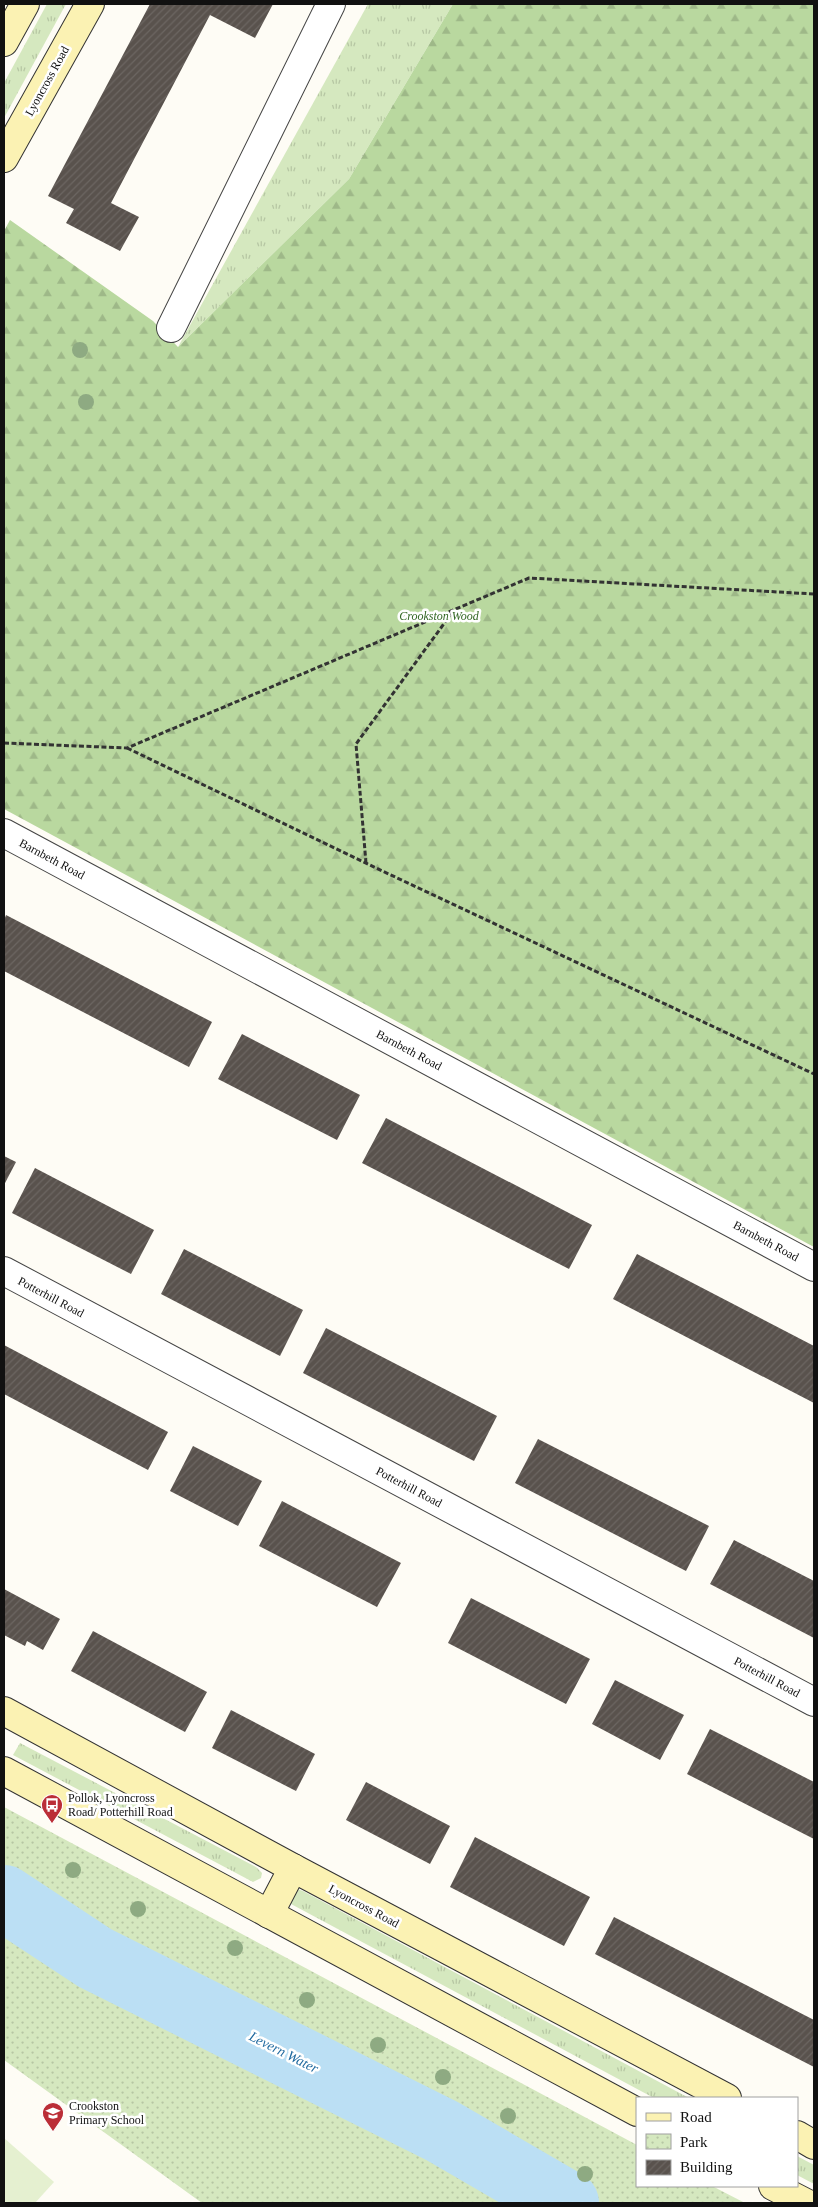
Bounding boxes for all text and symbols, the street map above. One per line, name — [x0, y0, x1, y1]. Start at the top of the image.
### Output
street label: Lyoncross Road — [22, 44, 72, 118]
park label: Crookston Wood — [399, 609, 480, 623]
street label: Barnbeth Road — [17, 836, 87, 882]
street label: Barnbeth Road — [374, 1027, 444, 1073]
street label: Barnbeth Road — [731, 1218, 801, 1264]
street label: Potterhill Road — [15, 1274, 87, 1320]
street label: Potterhill Road — [373, 1464, 445, 1510]
street label: Potterhill Road — [731, 1654, 803, 1700]
place label: Pollok, Lyoncross Road/ Potterhill Road — [68, 1791, 173, 1819]
bus stop icon: Pollok, Lyoncross Road/ Potterhill Road — [40, 1793, 64, 1824]
street label: Lyoncross Road — [326, 1882, 402, 1930]
water label: Levern Water — [246, 2028, 321, 2076]
legend — [636, 2097, 798, 2187]
place label: Crookston Primary School — [69, 2099, 145, 2127]
school or university icon: Crookston Primary School — [41, 2101, 65, 2132]
text: Road — [680, 2109, 712, 2125]
text: Park — [680, 2134, 708, 2150]
text: Building — [680, 2159, 733, 2175]

